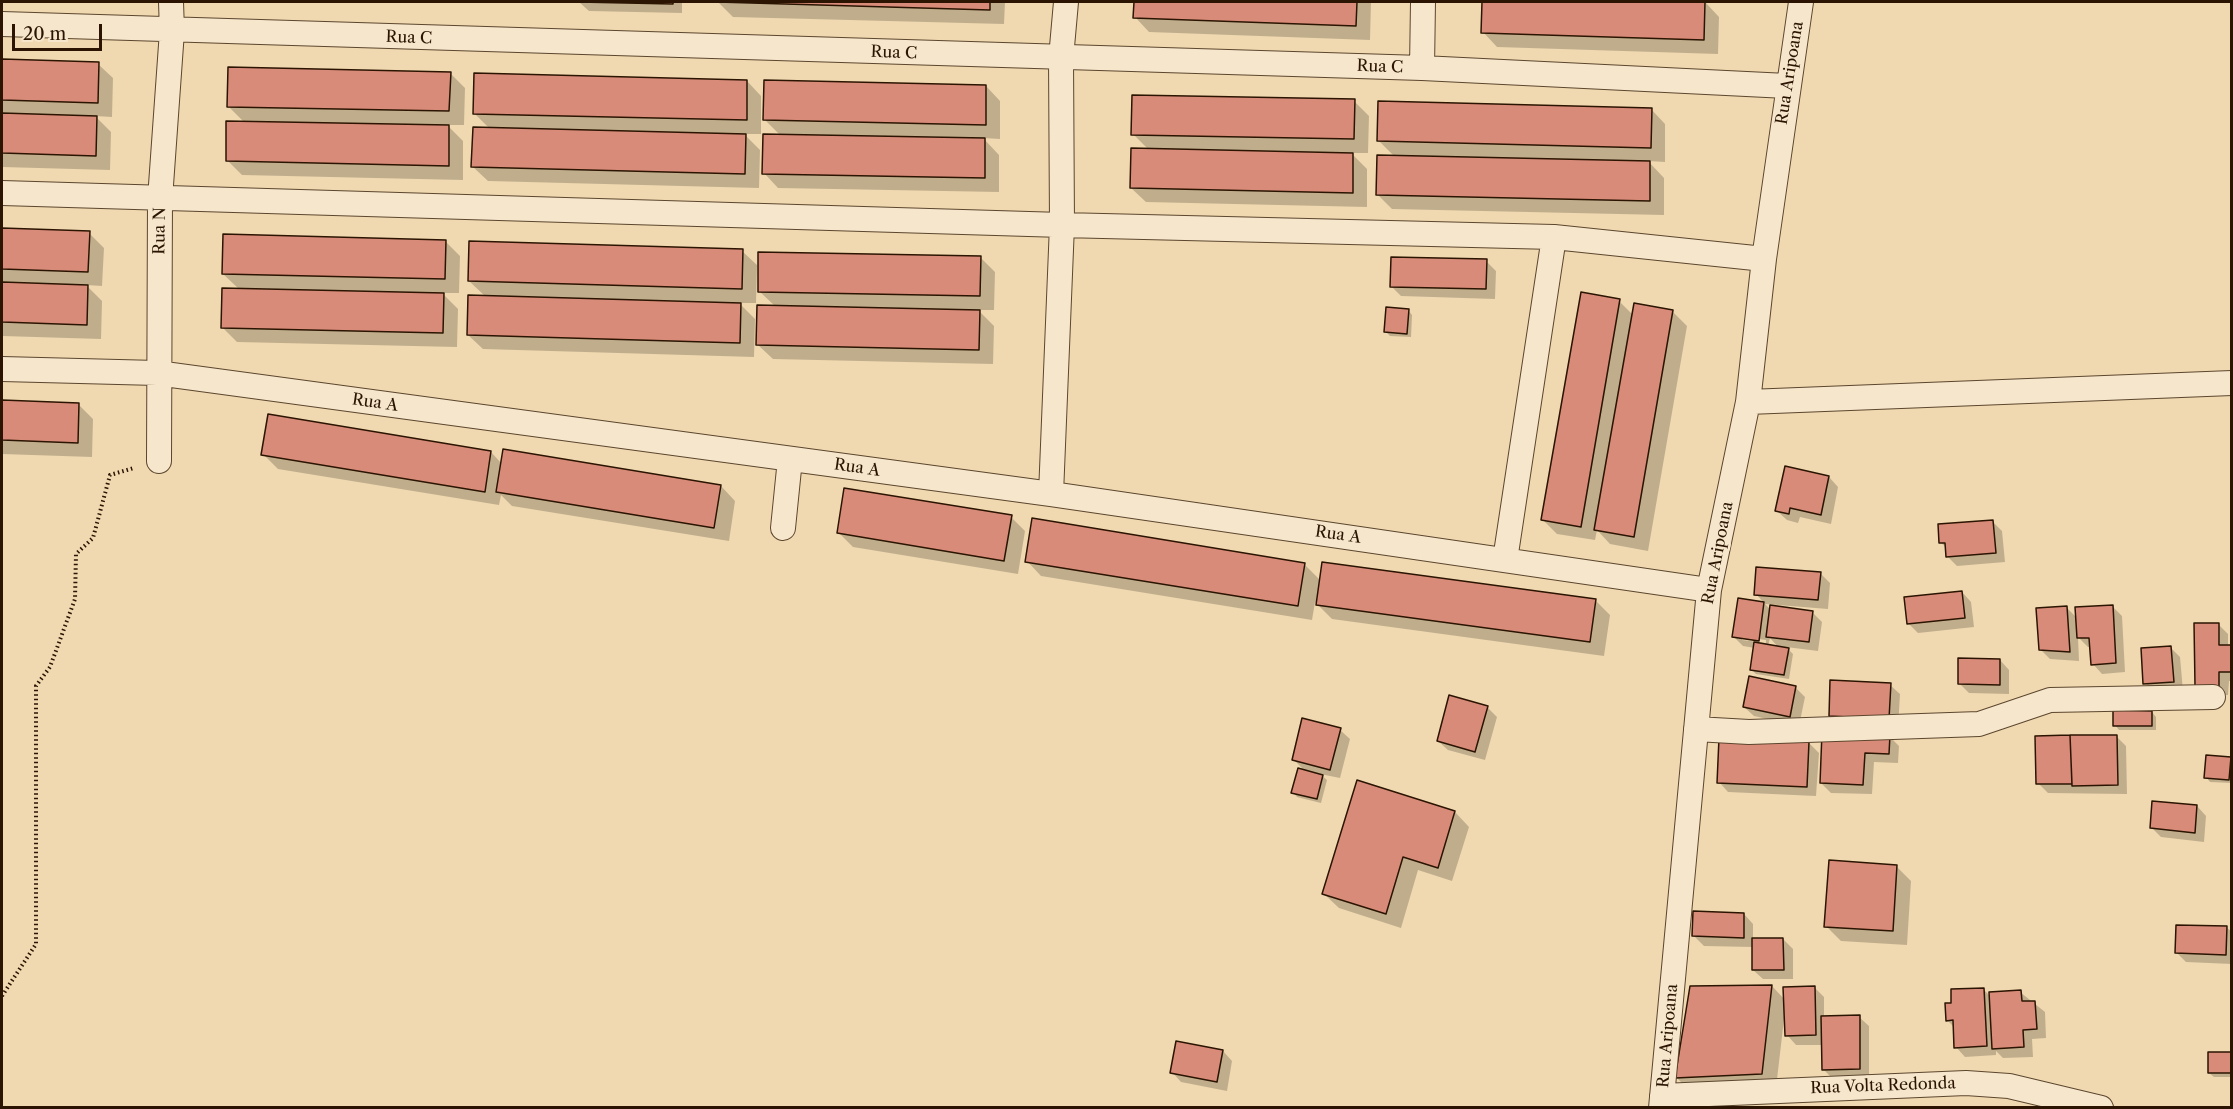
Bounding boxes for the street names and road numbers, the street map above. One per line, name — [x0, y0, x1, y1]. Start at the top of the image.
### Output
street label: Rua Aripoana — [1772, 20, 1808, 126]
street label: Rua C — [385, 28, 433, 48]
street label: Rua C — [870, 43, 918, 63]
street label: Rua C — [1356, 57, 1404, 77]
street label: Rua N — [150, 207, 170, 255]
street label: Rua A — [351, 390, 399, 416]
street label: Rua A — [833, 455, 881, 481]
street label: Rua Aripoana — [1699, 500, 1737, 606]
street label: Rua A — [1314, 522, 1362, 548]
street label: Rua Aripoana — [1654, 983, 1682, 1089]
street label: Rua Volta Redonda — [1810, 1074, 1956, 1098]

